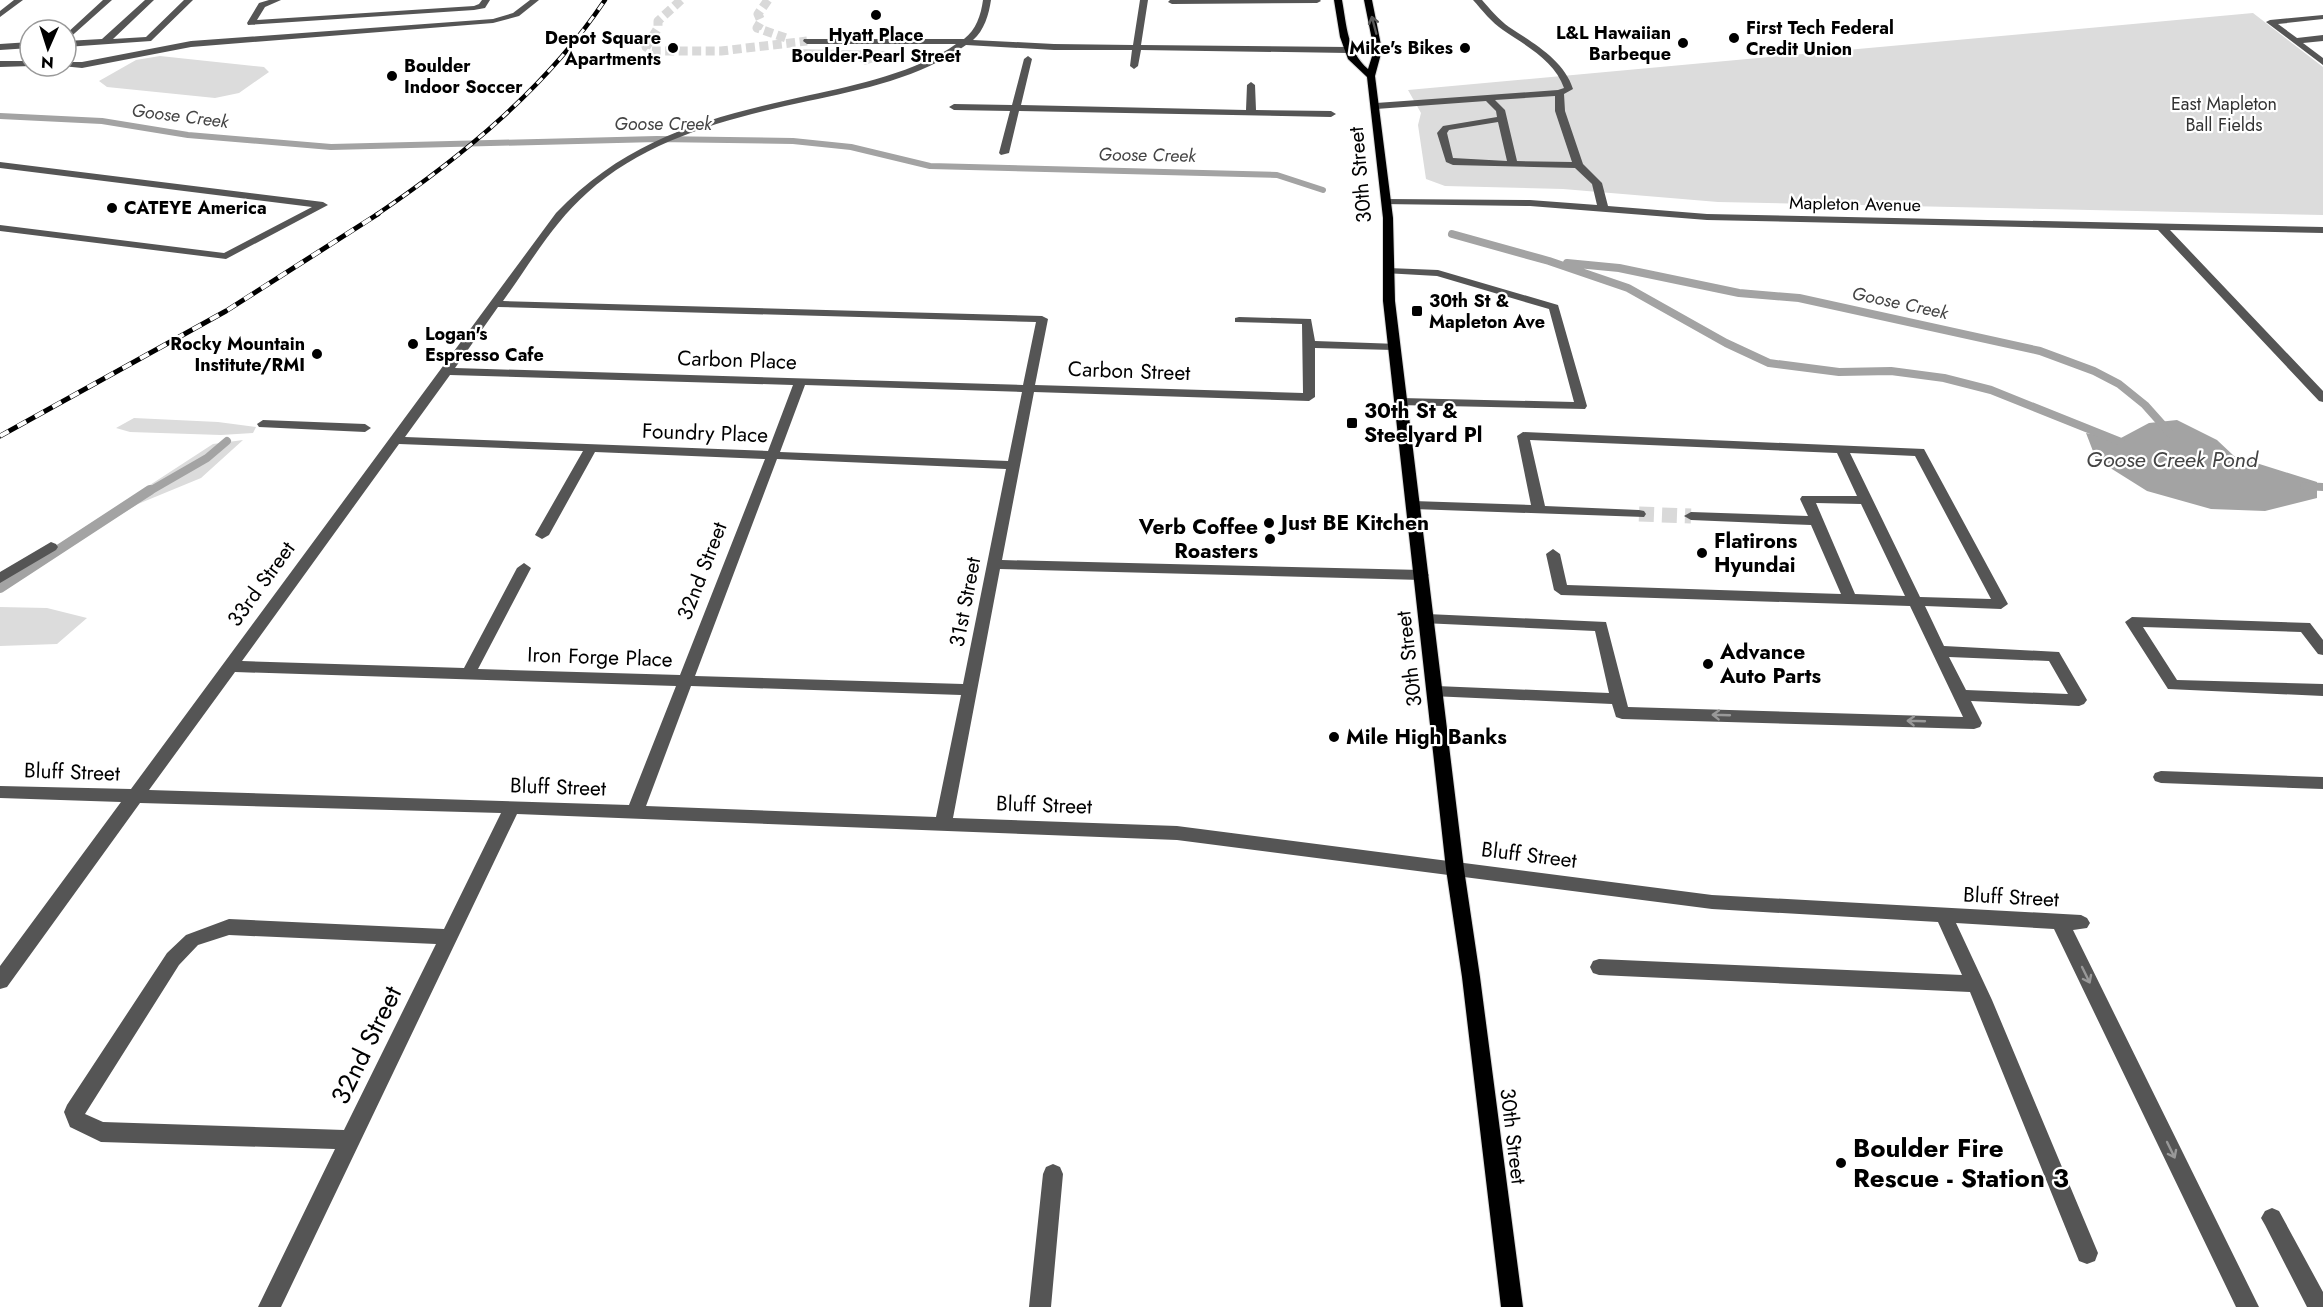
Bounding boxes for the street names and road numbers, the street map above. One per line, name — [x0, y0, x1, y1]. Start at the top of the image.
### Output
street label: 30th Street — [1341, 126, 1379, 224]
street label: Mapleton Avenue — [1789, 190, 1921, 218]
street label: Carbon Place — [677, 343, 798, 377]
street label: Carbon Street — [1067, 354, 1191, 388]
street label: Foundry Place — [641, 416, 769, 450]
street label: 32nd Street — [670, 518, 734, 624]
street label: 33rd Street — [220, 535, 302, 633]
street label: 31st Street — [942, 555, 988, 649]
street label: 30th Street — [1388, 609, 1430, 709]
street label: Iron Forge Place — [527, 639, 673, 675]
street label: Bluff Street — [24, 755, 120, 789]
street label: Bluff Street — [510, 770, 606, 804]
street label: Bluff Street — [996, 788, 1092, 822]
street label: Bluff Street — [1480, 834, 1578, 876]
street label: Bluff Street — [1962, 880, 2060, 914]
street label: 32nd Street — [321, 979, 411, 1111]
street label: 30th Street — [1492, 1086, 1534, 1186]

